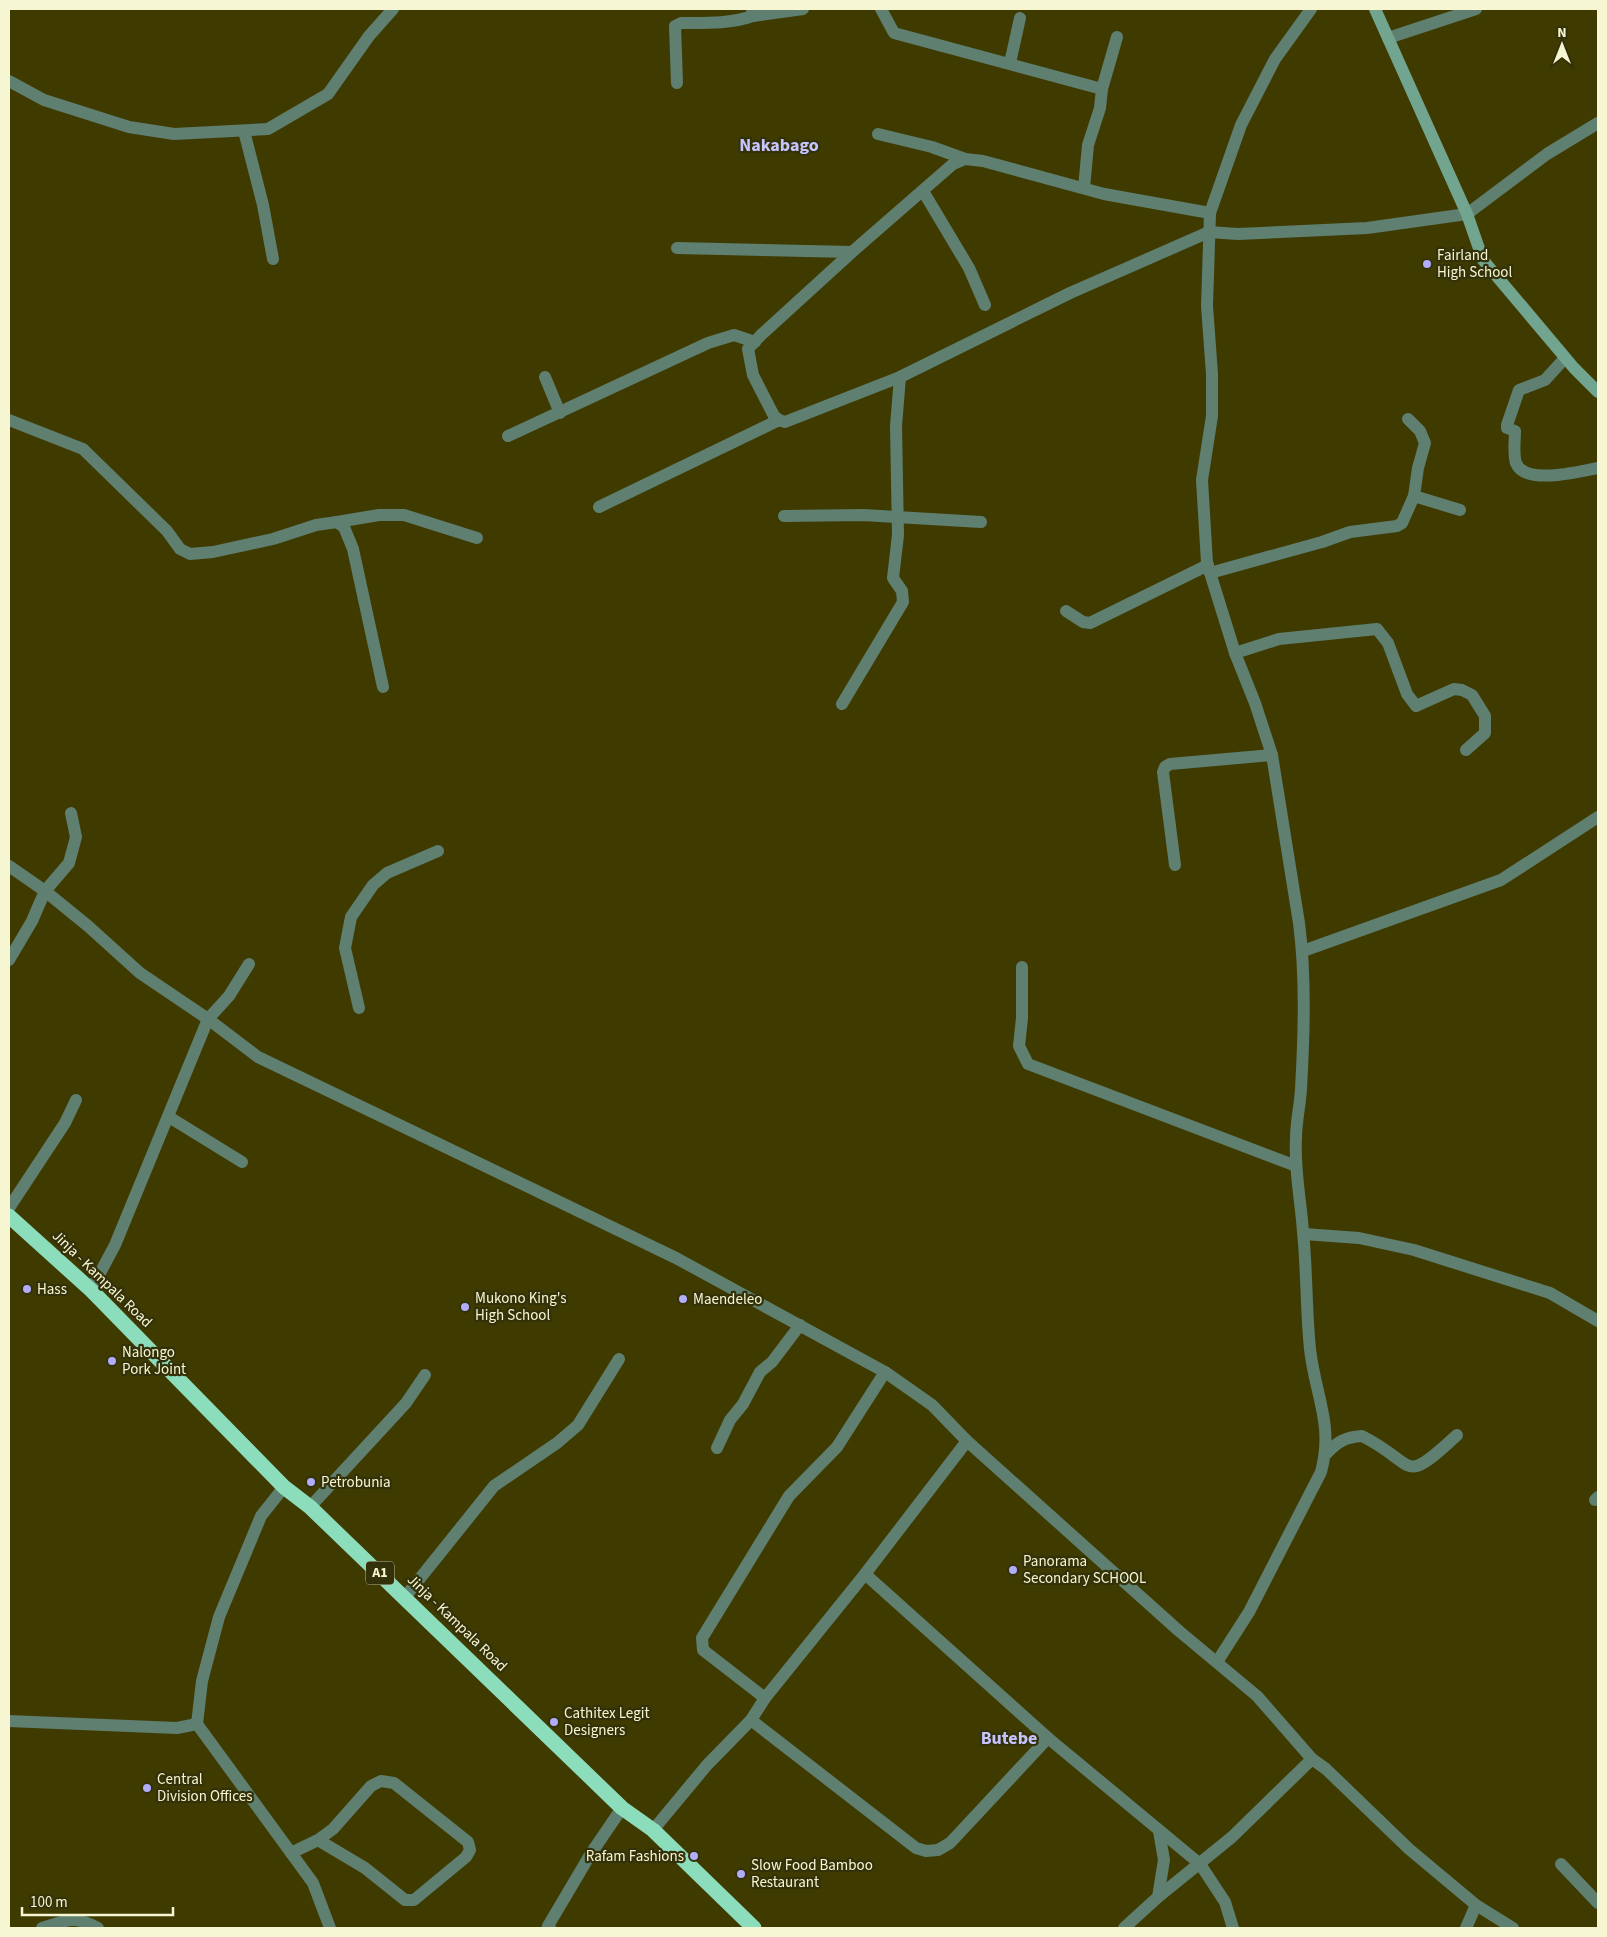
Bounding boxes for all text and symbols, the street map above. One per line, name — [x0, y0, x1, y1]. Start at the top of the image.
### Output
north arrow — [1537, 20, 1587, 70]
text: N — [1557, 23, 1567, 43]
district label: Nakabago — [739, 133, 819, 158]
place label: Fairland High School — [1437, 245, 1512, 283]
marker: Fairland High School — [1421, 258, 1433, 270]
street label: Jinja - Kampala Road — [47, 1226, 157, 1332]
place label: Hass — [37, 1279, 67, 1300]
marker: Hass — [21, 1283, 33, 1295]
place label: Mukono King's High School — [475, 1288, 567, 1326]
place label: Maendeleo — [693, 1289, 762, 1310]
marker: Maendeleo — [677, 1293, 689, 1305]
marker: Mukono King's High School — [459, 1301, 471, 1313]
place label: Nalongo Pork Joint — [122, 1342, 186, 1380]
marker: Nalongo Pork Joint — [106, 1355, 118, 1367]
place label: Petrobunia — [321, 1472, 391, 1493]
marker: Petrobunia — [305, 1476, 317, 1488]
place label: Panorama Secondary SCHOOL — [1023, 1551, 1146, 1589]
road number: A1 — [366, 1562, 394, 1585]
marker: Panorama Secondary SCHOOL — [1007, 1564, 1019, 1576]
street label: Jinja - Kampala Road — [402, 1570, 512, 1676]
place label: Cathitex Legit Designers — [564, 1703, 649, 1741]
marker: Cathitex Legit Designers — [548, 1716, 560, 1728]
district label: Butebe — [981, 1726, 1037, 1751]
place label: Central Division Offices — [157, 1769, 252, 1807]
marker: Central Division Offices — [141, 1782, 153, 1794]
place label: Rafam Fashions — [586, 1846, 684, 1867]
marker: Rafam Fashions — [688, 1850, 700, 1862]
place label: Slow Food Bamboo Restaurant — [751, 1855, 873, 1893]
marker: Slow Food Bamboo Restaurant — [735, 1868, 747, 1880]
scale bar — [22, 1884, 174, 1916]
text: 100 m — [30, 1892, 68, 1913]

